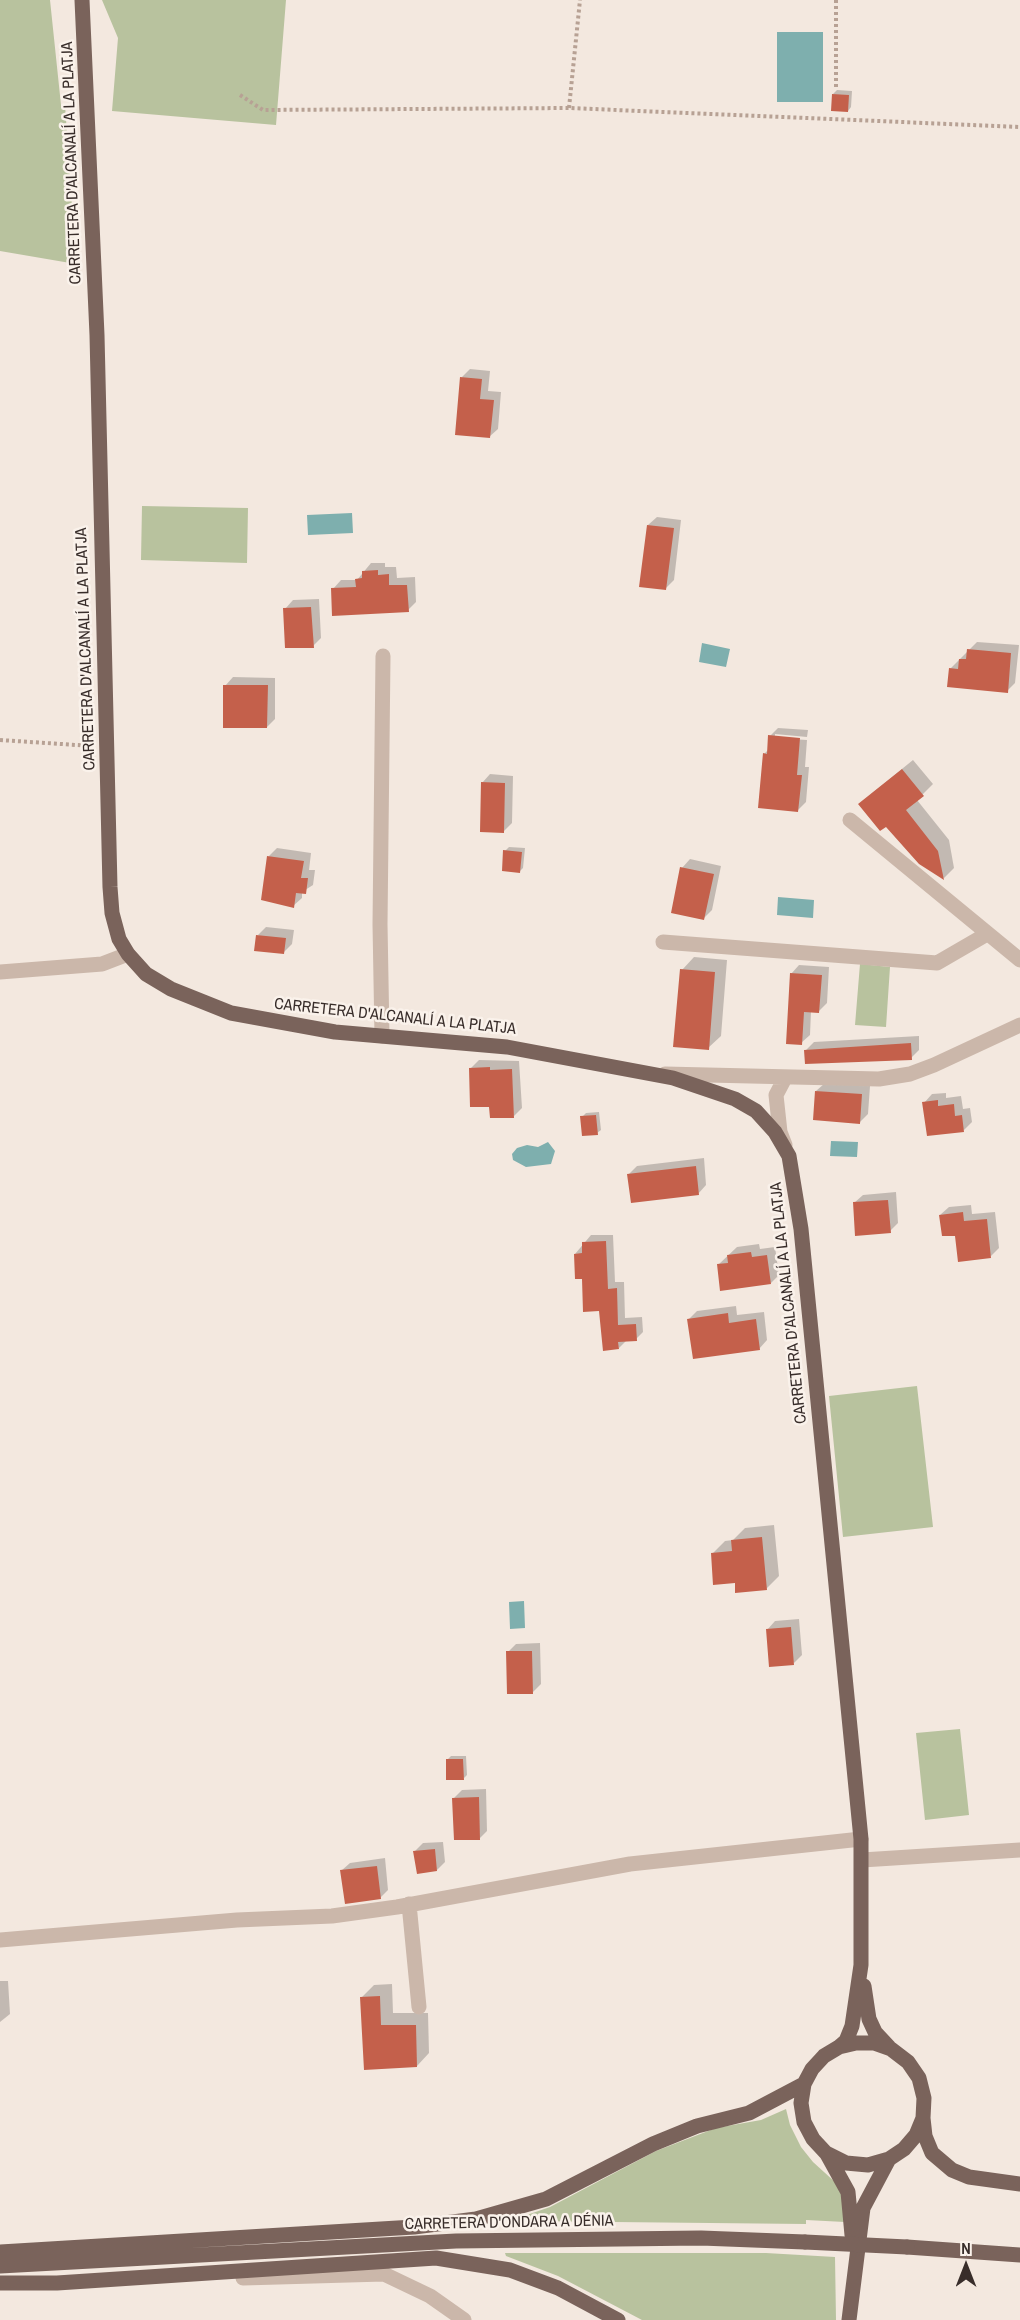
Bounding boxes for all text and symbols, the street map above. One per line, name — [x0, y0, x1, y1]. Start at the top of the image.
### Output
street label: CARRETERA D'ALCANALÍ A LA PLATJA — [58, 41, 86, 285]
street label: CARRETERA D'ALCANALÍ A LA PLATJA — [72, 527, 100, 771]
street label: CARRETERA D'ALCANALÍ A LA PLATJA — [273, 995, 517, 1039]
street label: CARRETERA D'ALCANALÍ A LA PLATJA — [767, 1181, 811, 1425]
street label: CARRETERA D'ONDARA A DÉNIA — [404, 2212, 614, 2234]
north arrow — [936, 2236, 996, 2296]
text: N — [961, 2237, 971, 2259]

